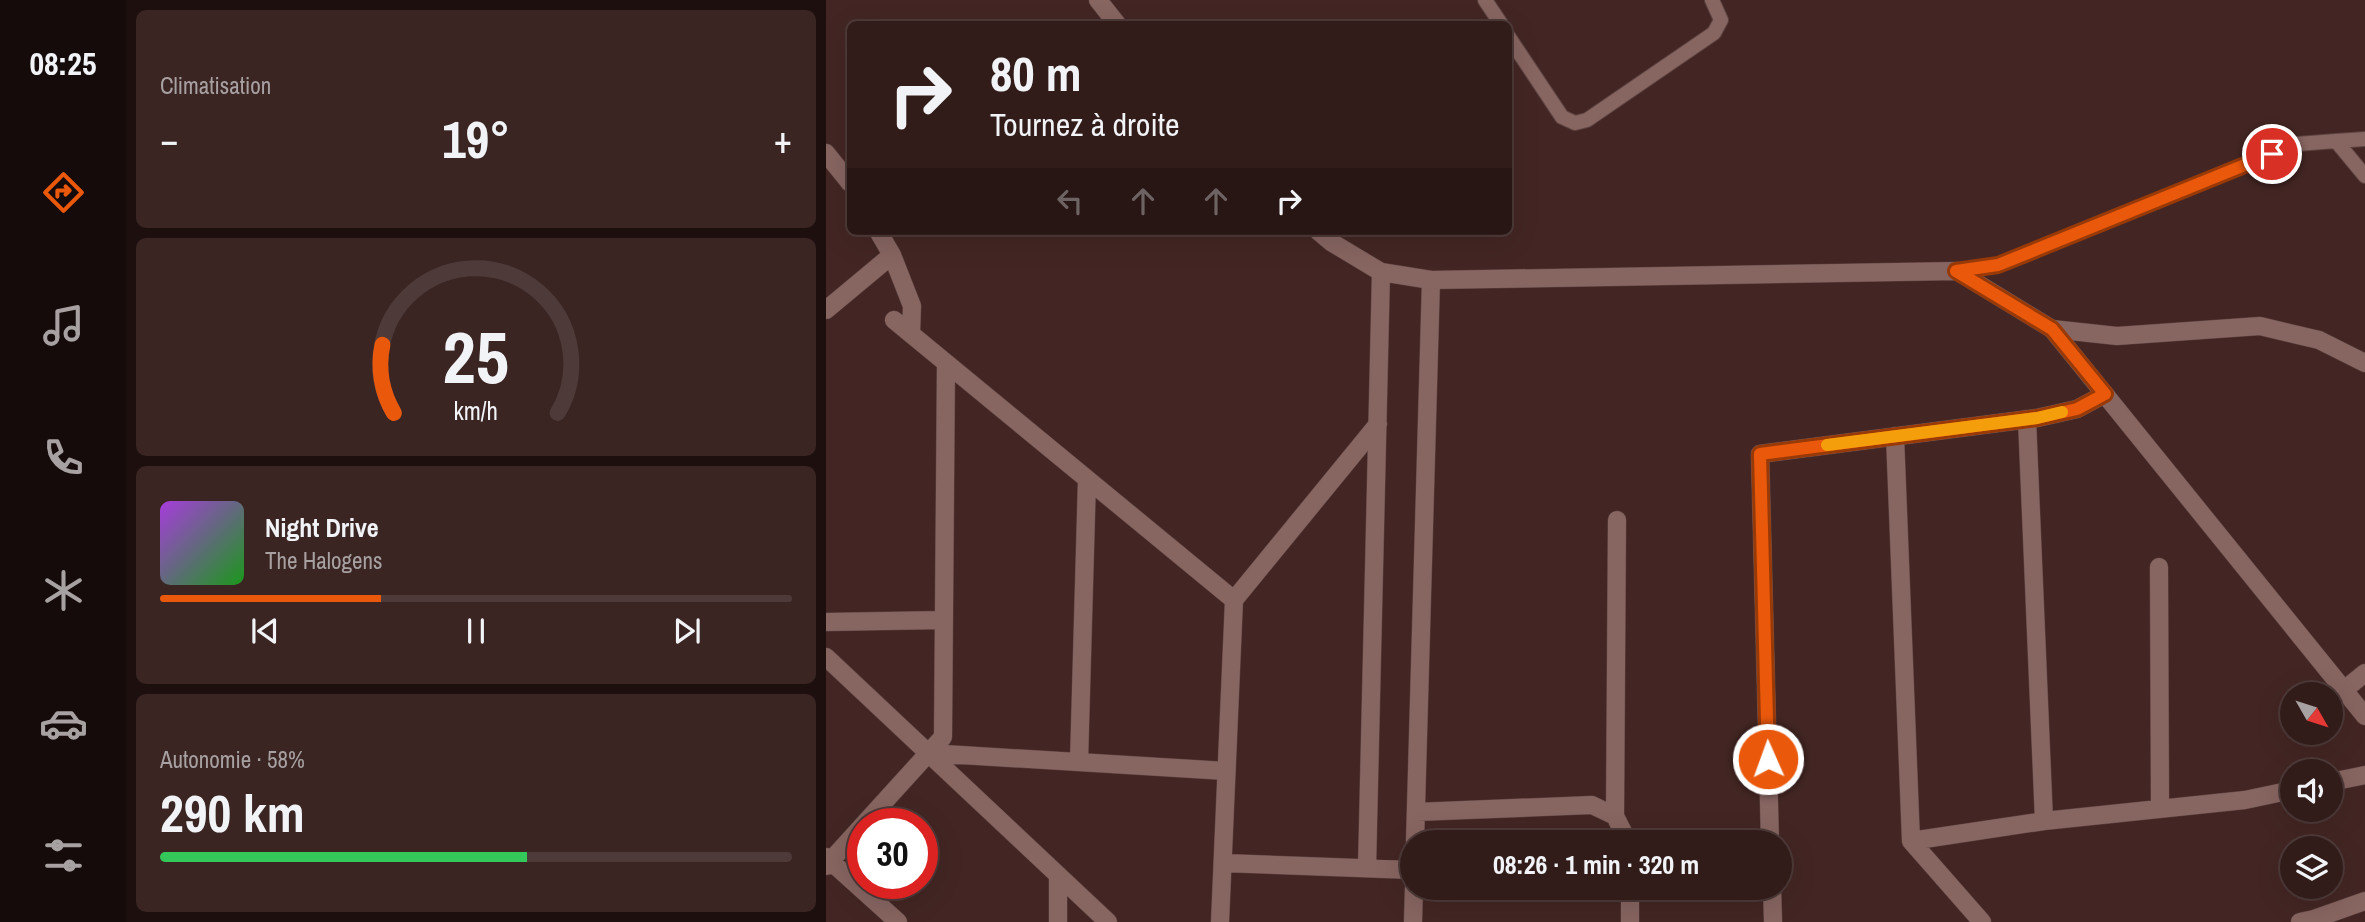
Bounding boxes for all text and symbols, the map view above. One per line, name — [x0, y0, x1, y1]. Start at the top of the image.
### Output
text: 80 m — [990, 40, 1082, 106]
text: 08:25 — [29, 42, 97, 85]
icon: right — [875, 49, 966, 140]
text: Climatisation — [160, 70, 271, 101]
text: Tournez à droite — [990, 103, 1180, 146]
text: 19° — [442, 104, 510, 174]
text: − — [160, 114, 178, 165]
text: + — [774, 114, 792, 165]
pin — [2242, 124, 2302, 184]
icon: arrive — [2253, 135, 2291, 173]
icon: directions — [39, 168, 88, 217]
icon: left — [1051, 182, 1089, 220]
icon: ahead — [1124, 182, 1162, 220]
icon: ahead — [1197, 182, 1235, 220]
icon: right — [1270, 182, 1308, 220]
icon: music — [39, 301, 88, 350]
text: 25 — [443, 308, 509, 406]
text: km/h — [454, 394, 498, 428]
icon: phone — [39, 433, 88, 482]
text: Night Drive — [265, 510, 379, 545]
text: The Halogens — [265, 545, 382, 576]
icon: climate — [39, 566, 88, 615]
icon: previous — [246, 612, 284, 650]
icon: pause — [457, 612, 495, 650]
icon: next — [668, 612, 706, 650]
north arrow — [2280, 682, 2343, 746]
map controls — [2280, 682, 2343, 899]
icon: car — [39, 699, 88, 748]
position arrow — [1731, 722, 1805, 796]
text: Autonomie · 58% — [160, 744, 305, 775]
button: sound — [2280, 759, 2343, 822]
text: 290 km — [160, 778, 305, 848]
speed limit sign: 30 — [847, 808, 938, 899]
icon: filters — [39, 831, 88, 880]
button: layers — [2280, 836, 2343, 899]
text: 08:26 · 1 min · 320 m — [1493, 847, 1699, 882]

